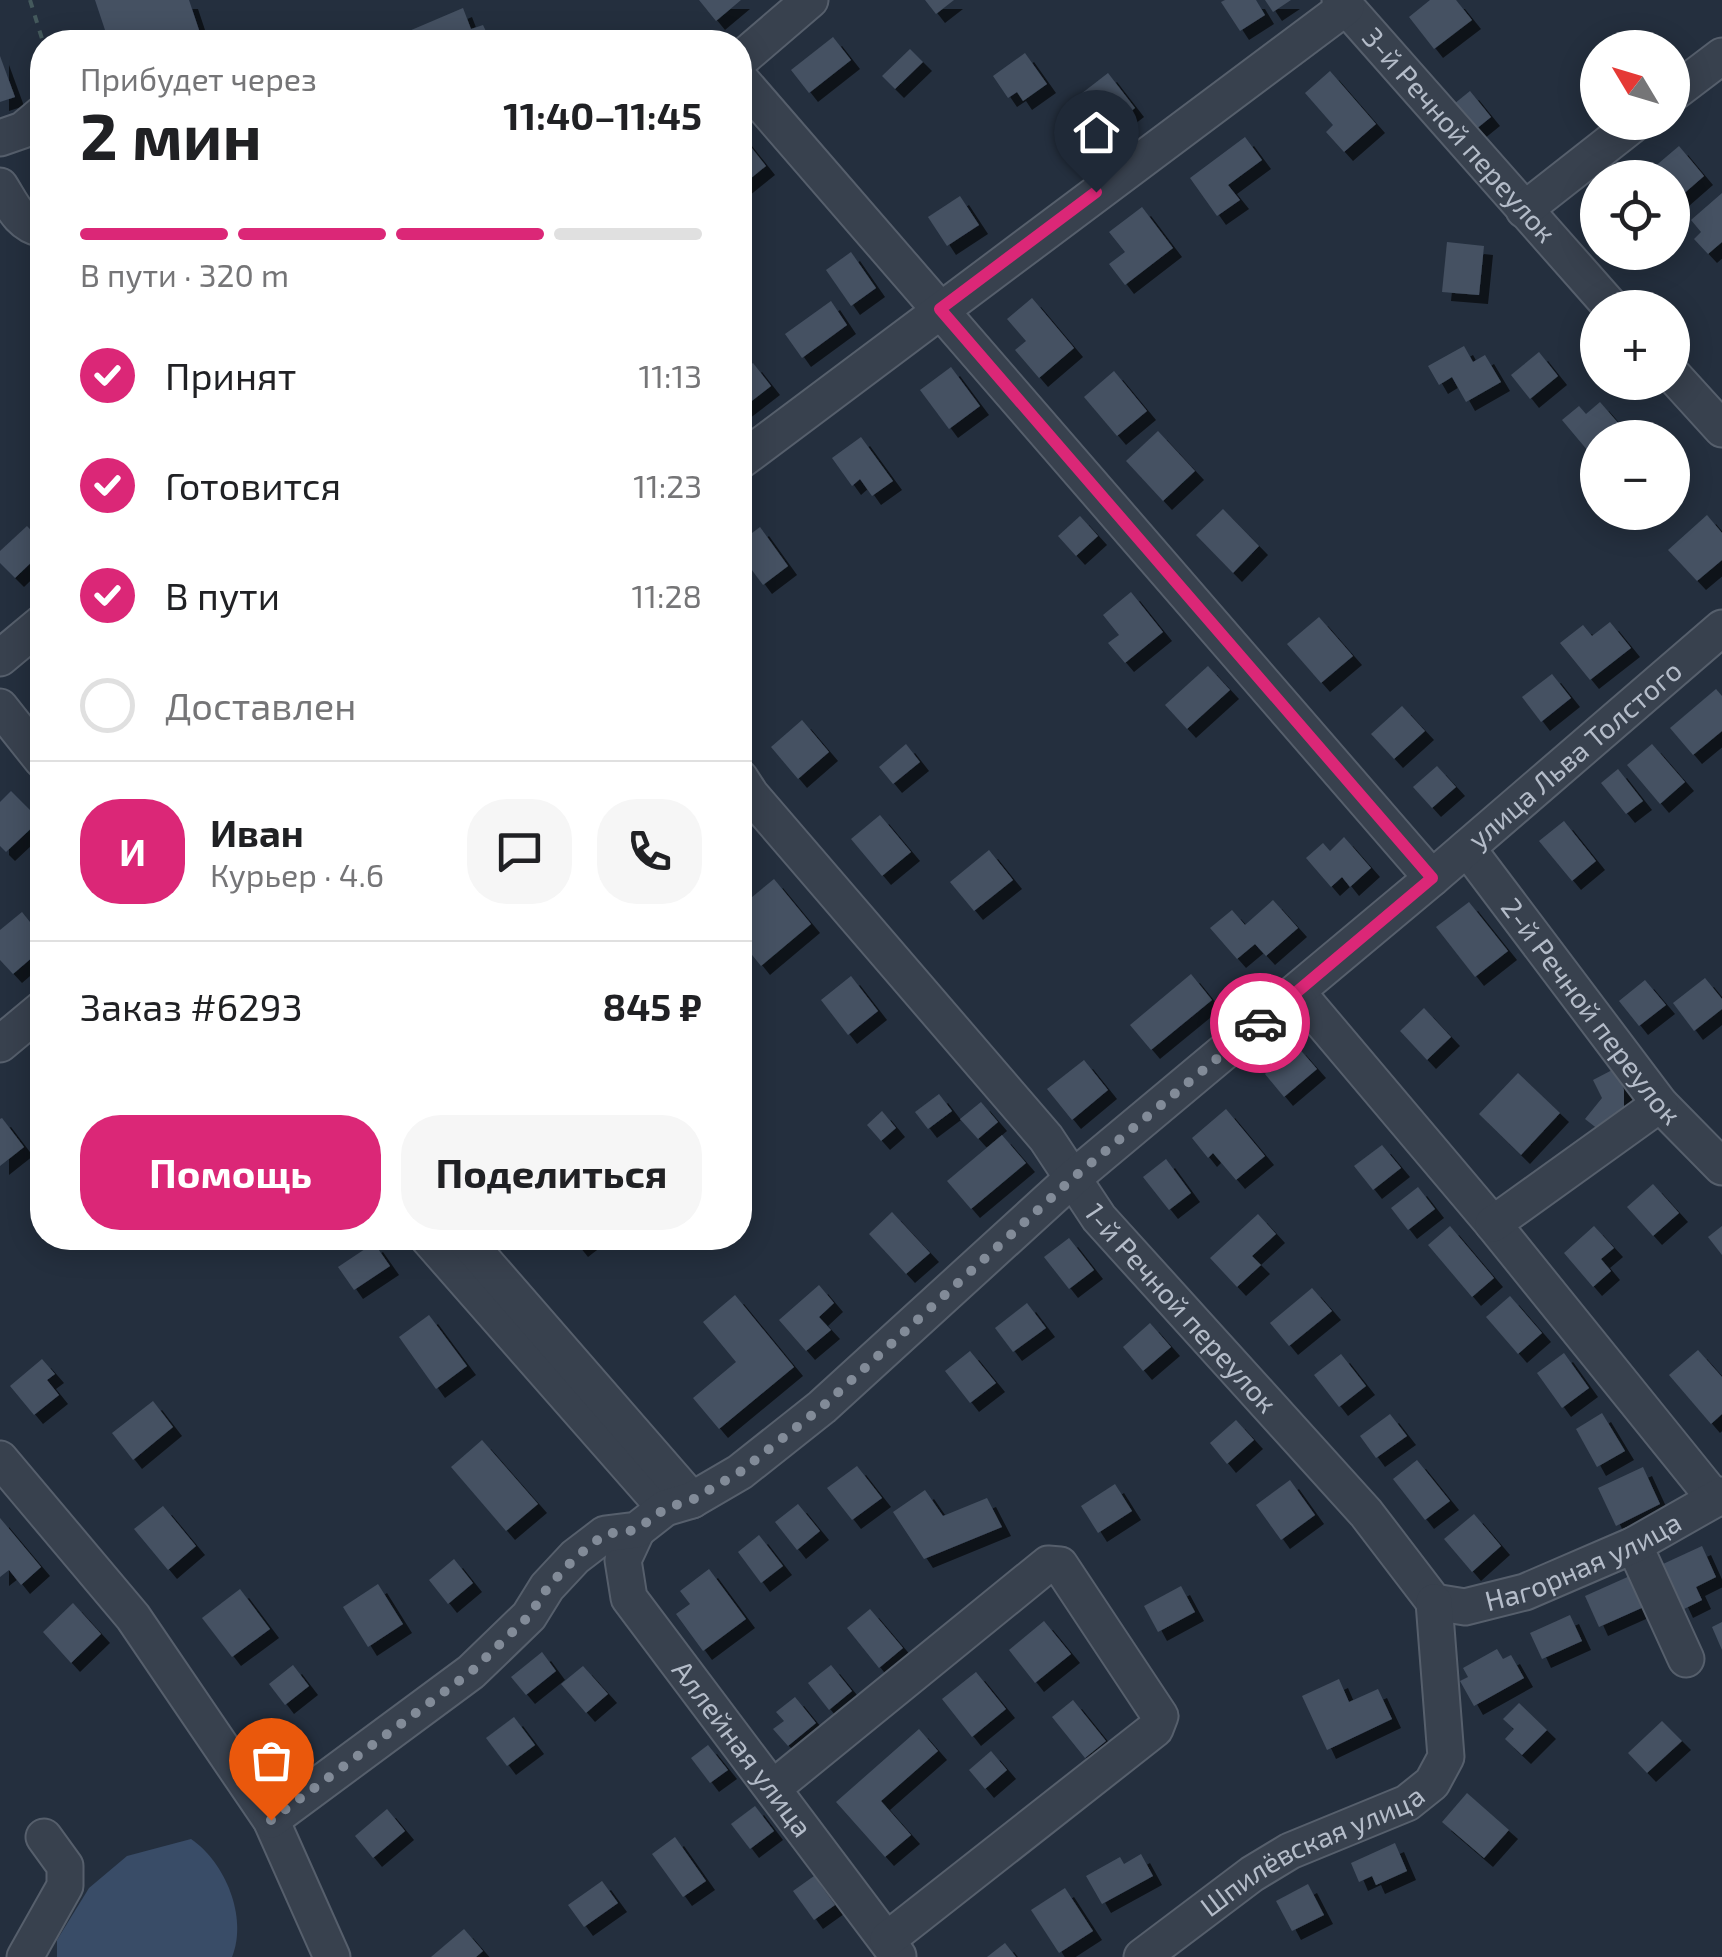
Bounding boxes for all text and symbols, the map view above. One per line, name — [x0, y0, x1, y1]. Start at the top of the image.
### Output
street label: 3-й Речной переулок — [1356, 20, 1564, 249]
north arrow — [1580, 30, 1690, 140]
map controls — [1580, 30, 1690, 530]
text: Прибудет через — [80, 59, 317, 97]
pin — [1054, 90, 1139, 193]
text: 11:40–11:45 — [503, 92, 702, 138]
text: 2 мин — [80, 95, 262, 173]
icon: home — [1069, 105, 1124, 160]
button: locate — [1580, 160, 1690, 270]
text: В пути · 320 m — [80, 255, 289, 293]
button: + — [1580, 290, 1690, 400]
icon: check — [80, 348, 135, 403]
text: Принят — [165, 352, 296, 398]
text: 11:13 — [638, 356, 702, 394]
button: − — [1580, 420, 1690, 530]
icon: check — [80, 458, 135, 513]
text: Готовится — [165, 462, 341, 508]
text: 11:23 — [633, 466, 702, 504]
icon: check — [80, 568, 135, 623]
text: В пути — [165, 572, 280, 618]
text: 11:28 — [632, 576, 702, 614]
street label: улица Льва Толстого — [1461, 653, 1688, 855]
text: Доставлен — [165, 682, 356, 728]
button: chat — [467, 799, 572, 904]
button: phone — [597, 799, 702, 904]
text: Иван — [210, 809, 304, 855]
text: И — [119, 828, 146, 874]
text: Курьер · 4.6 — [210, 855, 384, 893]
street label: 2-й Речной переулок — [1495, 891, 1688, 1131]
courier — [1210, 973, 1310, 1073]
text: Заказ #6293 — [80, 983, 303, 1029]
text: 845 ₽ — [602, 983, 702, 1029]
icon: car — [1233, 996, 1288, 1051]
button: Помощь — [80, 1115, 381, 1230]
button: Поделиться — [401, 1115, 702, 1230]
street label: 1-й Речной переулок — [1078, 1196, 1285, 1419]
street label: Нагорная улица — [1481, 1504, 1687, 1617]
street label: Аллейная улица — [666, 1653, 820, 1843]
pin — [229, 1718, 314, 1821]
icon: bag — [244, 1733, 299, 1788]
street label: Шпилёвская улица — [1193, 1778, 1431, 1923]

